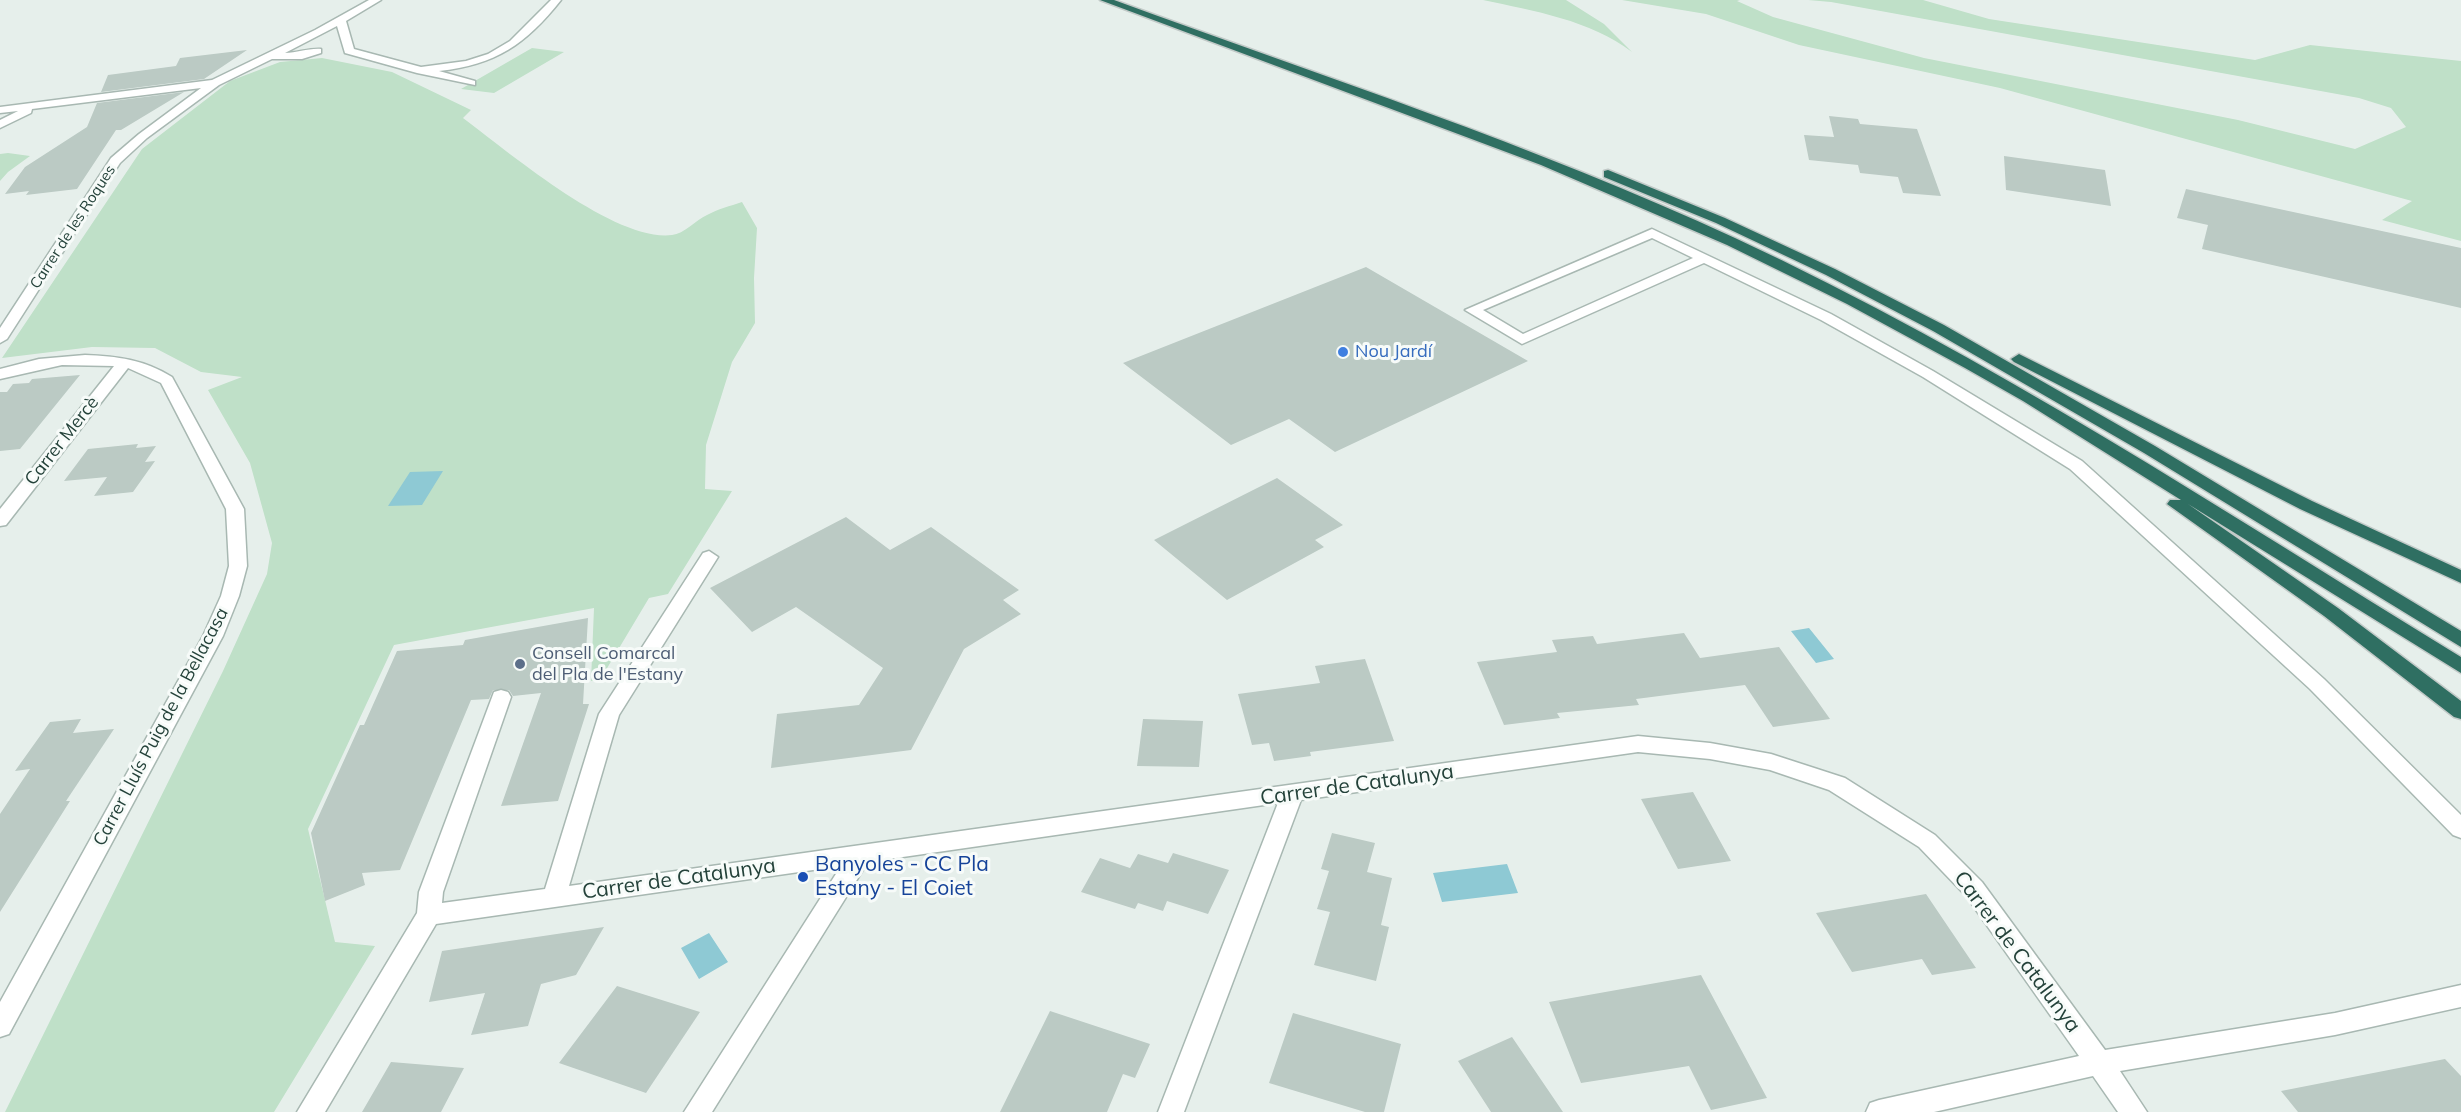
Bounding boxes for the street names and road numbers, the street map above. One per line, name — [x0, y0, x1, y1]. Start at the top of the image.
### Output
street label: Carrer de les Roques — [26, 162, 120, 292]
street label: Carrer Mercè — [21, 392, 103, 490]
street label: Carrer Lluís Puig de la Bellacasa — [89, 604, 233, 850]
street label: Carrer de Catalunya — [1259, 759, 1455, 811]
street label: Carrer de Catalunya — [581, 853, 777, 905]
street label: Carrer de Catalunya — [1948, 866, 2086, 1038]

